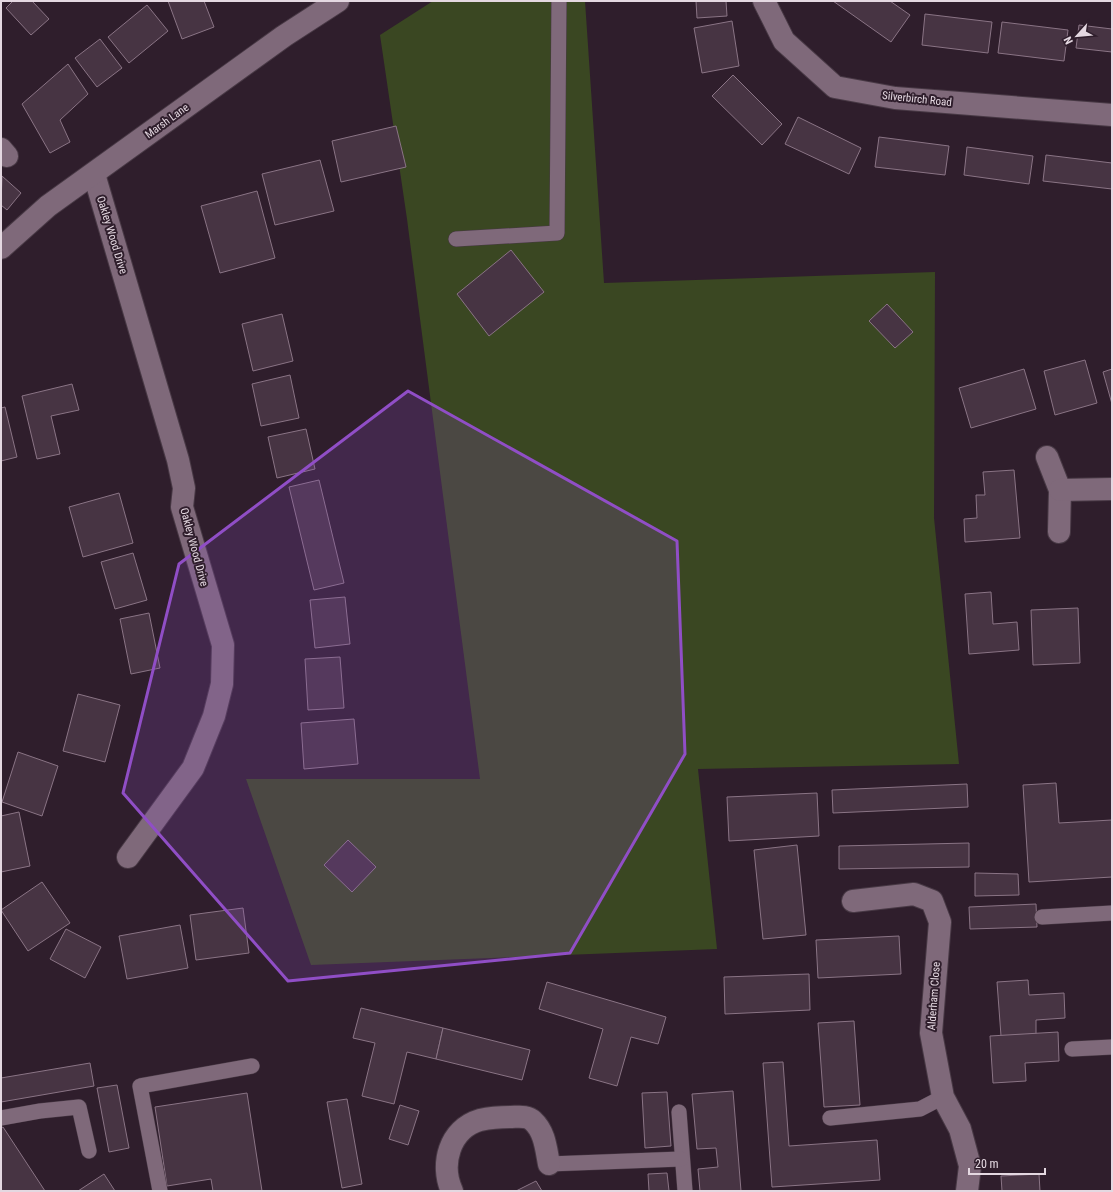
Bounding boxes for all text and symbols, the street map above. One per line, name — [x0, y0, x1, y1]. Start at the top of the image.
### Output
north arrow — [1057, 16, 1097, 56]
text: N — [1061, 34, 1076, 46]
street label: Silverbirch Road — [881, 89, 953, 109]
street label: Marsh Lane — [143, 101, 191, 141]
street label: Oakley Wood Drive — [94, 194, 130, 276]
street label: Oakley Wood Drive — [177, 506, 211, 588]
street label: Alderham Close — [925, 961, 943, 1031]
scale bar — [969, 1150, 1045, 1176]
text: 20 m — [975, 1157, 999, 1171]

